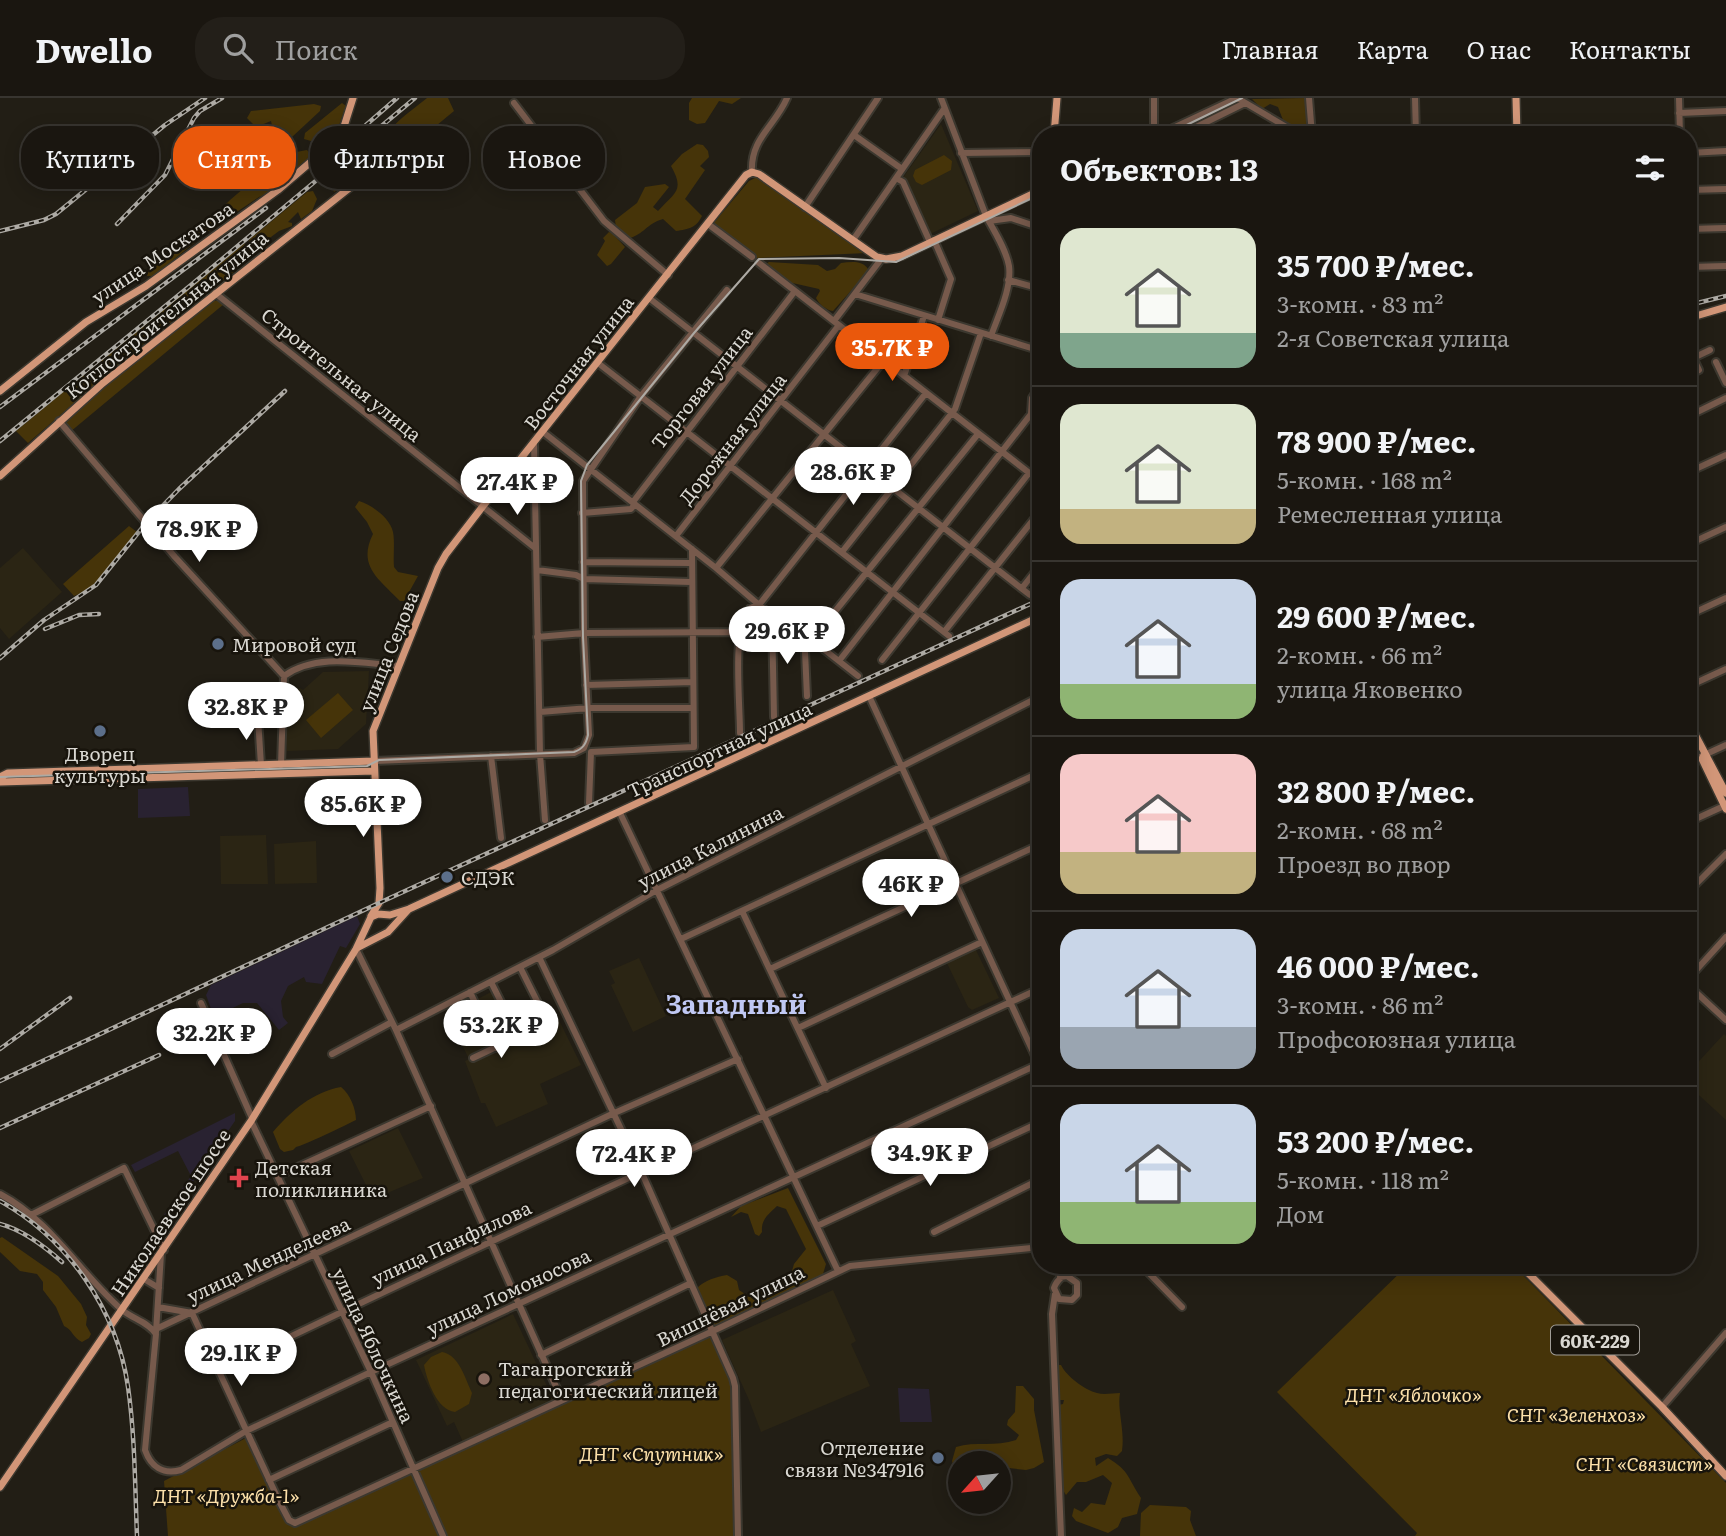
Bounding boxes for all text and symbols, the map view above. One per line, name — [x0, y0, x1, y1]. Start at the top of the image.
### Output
search box — [195, 17, 685, 80]
text: Dwello — [35, 24, 153, 73]
icon: search — [219, 29, 257, 67]
text: Поиск — [275, 29, 358, 68]
text: Главная — [1221, 31, 1319, 66]
text: Карта — [1357, 31, 1429, 66]
text: О нас — [1467, 31, 1531, 66]
text: Контакты — [1569, 31, 1691, 66]
chip: Купить — [21, 126, 159, 189]
chip: Снять — [173, 126, 296, 189]
chip: Фильтры — [310, 126, 469, 189]
chip: Новое — [483, 126, 605, 189]
text: Объектов: 13 — [1060, 146, 1258, 190]
icon: filters — [1631, 149, 1669, 187]
street label: улица Москатова — [85, 193, 239, 310]
street label: Котлостроительная улица — [58, 223, 274, 405]
text: 35 700 ₽/мес. — [1277, 242, 1475, 286]
icon: home — [1116, 256, 1200, 340]
text: 3-комн. · 83 m² — [1277, 286, 1443, 320]
street label: Восточная улица — [517, 288, 640, 435]
street label: Строительная улица — [256, 300, 429, 448]
street label: Торговая улица — [644, 319, 759, 455]
text: 2-я Советская улица — [1277, 320, 1509, 354]
pin: 35.7K ₽ — [827, 324, 957, 383]
text: 35.7K ₽ — [851, 329, 933, 363]
street label: Дорожная улица — [672, 366, 793, 510]
text: 78 900 ₽/мес. — [1277, 418, 1477, 462]
icon: home — [1116, 432, 1200, 516]
pin: 28.6K ₽ — [788, 448, 918, 507]
text: 28.6K ₽ — [811, 453, 895, 487]
pin: 27.4K ₽ — [452, 458, 582, 517]
text: 5-комн. · 168 m² — [1277, 462, 1452, 496]
text: 27.4K ₽ — [477, 463, 557, 497]
text: Ремесленная улица — [1277, 496, 1502, 530]
pin: 78.9K ₽ — [134, 504, 264, 564]
text: 78.9K ₽ — [157, 510, 241, 544]
street label: улица Седова — [351, 586, 425, 716]
text: 29 600 ₽/мес. — [1277, 593, 1476, 637]
pin: 29.6K ₽ — [722, 606, 852, 666]
icon: home — [1116, 607, 1200, 691]
text: 29.6K ₽ — [745, 612, 829, 646]
place label: Мировой суд — [232, 630, 356, 658]
marker: Мировой суд — [210, 636, 226, 652]
text: 2-комн. · 66 m² — [1277, 637, 1442, 671]
text: улица Яковенко — [1277, 671, 1463, 705]
pin: 32.8K ₽ — [181, 682, 311, 742]
text: 32.8K ₽ — [204, 688, 288, 722]
street label: Транспортная улица — [622, 694, 817, 804]
marker: Дворец культуры — [92, 723, 108, 739]
place label: Дворец культуры — [54, 739, 146, 789]
text: 32 800 ₽/мес. — [1277, 768, 1475, 812]
pin: 85.6K ₽ — [298, 780, 428, 839]
icon: home — [1116, 782, 1200, 866]
text: 85.6K ₽ — [320, 785, 406, 819]
street label: улица Калинина — [632, 797, 788, 895]
text: 2-комн. · 68 m² — [1277, 812, 1443, 846]
text: Проезд во двор — [1277, 846, 1451, 880]
pin: 46K ₽ — [862, 860, 960, 919]
place label: СДЭК — [461, 863, 515, 891]
text: 46K ₽ — [878, 865, 944, 899]
marker: СДЭК — [439, 869, 455, 885]
text: 46 000 ₽/мес. — [1277, 943, 1480, 987]
icon: home — [1116, 957, 1200, 1041]
district label: Западный — [665, 983, 807, 1022]
text: 3-комн. · 86 m² — [1277, 987, 1443, 1021]
pin: 53.2K ₽ — [436, 1000, 566, 1060]
text: 53.2K ₽ — [459, 1006, 543, 1040]
pin: 32.2K ₽ — [149, 1009, 279, 1068]
text: 32.2K ₽ — [173, 1014, 255, 1048]
text: Профсоюзная улица — [1277, 1021, 1516, 1055]
text: 53 200 ₽/мес. — [1277, 1118, 1474, 1162]
street label: Николаевское шоссе — [103, 1122, 237, 1301]
pin: 34.9K ₽ — [865, 1128, 995, 1188]
pin: 72.4K ₽ — [569, 1130, 699, 1189]
icon: home — [1116, 1132, 1200, 1216]
text: 34.9K ₽ — [887, 1134, 973, 1168]
text: 72.4K ₽ — [592, 1135, 676, 1169]
place label: Детская поликлиника — [255, 1153, 388, 1203]
text: 5-комн. · 118 m² — [1277, 1162, 1449, 1196]
marker: Детская поликлиника — [229, 1168, 249, 1188]
street label: улица Панфилова — [366, 1192, 536, 1291]
text: Дом — [1277, 1196, 1324, 1230]
street label: улица Менделеева — [182, 1208, 355, 1309]
street label: улица Ломоносова — [421, 1240, 596, 1341]
street label: Вишнёвая улица — [651, 1257, 809, 1353]
street label: улица Яблочкина — [326, 1263, 423, 1428]
road number: 60К-229 — [1551, 1325, 1639, 1354]
pin: 29.1K ₽ — [176, 1328, 306, 1388]
text: 29.1K ₽ — [201, 1334, 281, 1368]
place label: Таганрогский педагогический лицей — [498, 1354, 718, 1404]
marker: Таганрогский педагогический лицей — [476, 1371, 492, 1387]
park label: ДНТ «Яблочко» — [1345, 1380, 1482, 1408]
park label: СНТ «Зеленхоз» — [1507, 1400, 1646, 1428]
place label: Отделение связи №347916 — [785, 1433, 924, 1483]
park label: ДНТ «Спутник» — [579, 1439, 724, 1467]
park label: СНТ «Связист» — [1575, 1449, 1713, 1477]
marker: Отделение связи №347916 — [930, 1450, 946, 1466]
north arrow — [948, 1451, 1012, 1514]
map controls — [948, 1451, 1011, 1514]
park label: ДНТ «Дружба-1» — [153, 1481, 299, 1509]

